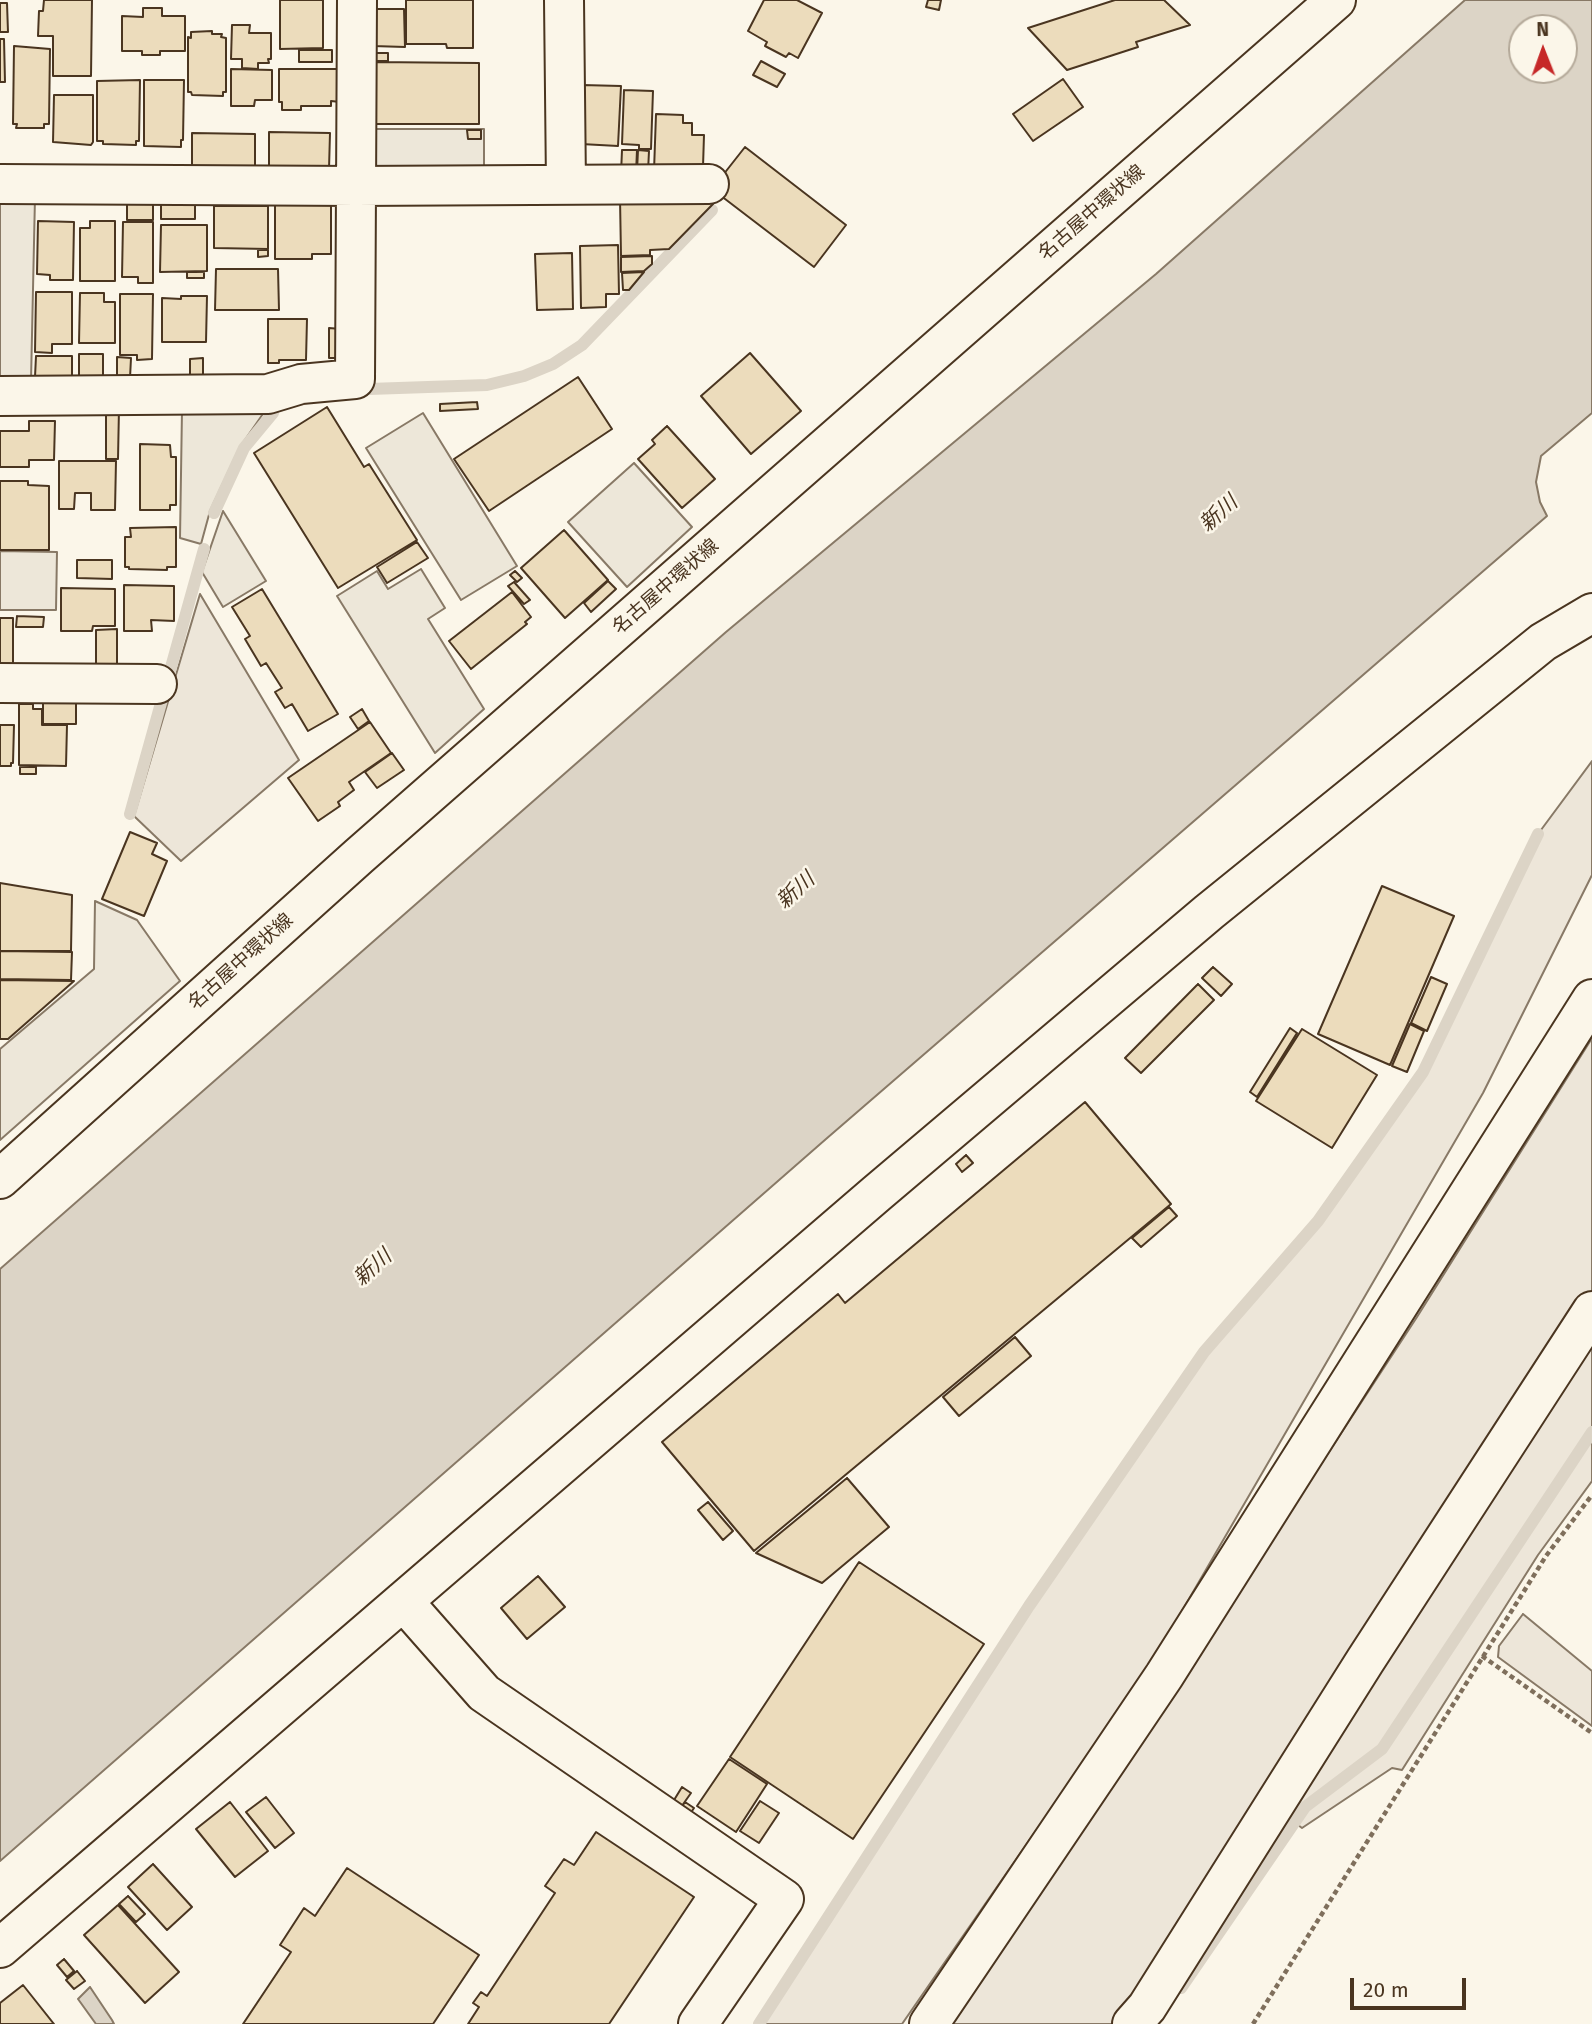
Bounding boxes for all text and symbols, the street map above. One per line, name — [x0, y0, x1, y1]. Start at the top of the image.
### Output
north arrow — [1508, 14, 1578, 84]
text: N — [1536, 18, 1549, 41]
street label: 名古屋中環状線 — [1034, 161, 1150, 265]
water label: 新川 — [1195, 491, 1243, 537]
street label: 名古屋中環状線 — [608, 535, 724, 639]
water label: 新川 — [772, 868, 820, 914]
street label: 名古屋中環状線 — [184, 909, 298, 1015]
water label: 新川 — [349, 1245, 397, 1291]
scale bar — [1354, 1965, 1470, 2009]
text: 20 m — [1363, 1977, 1409, 2003]

